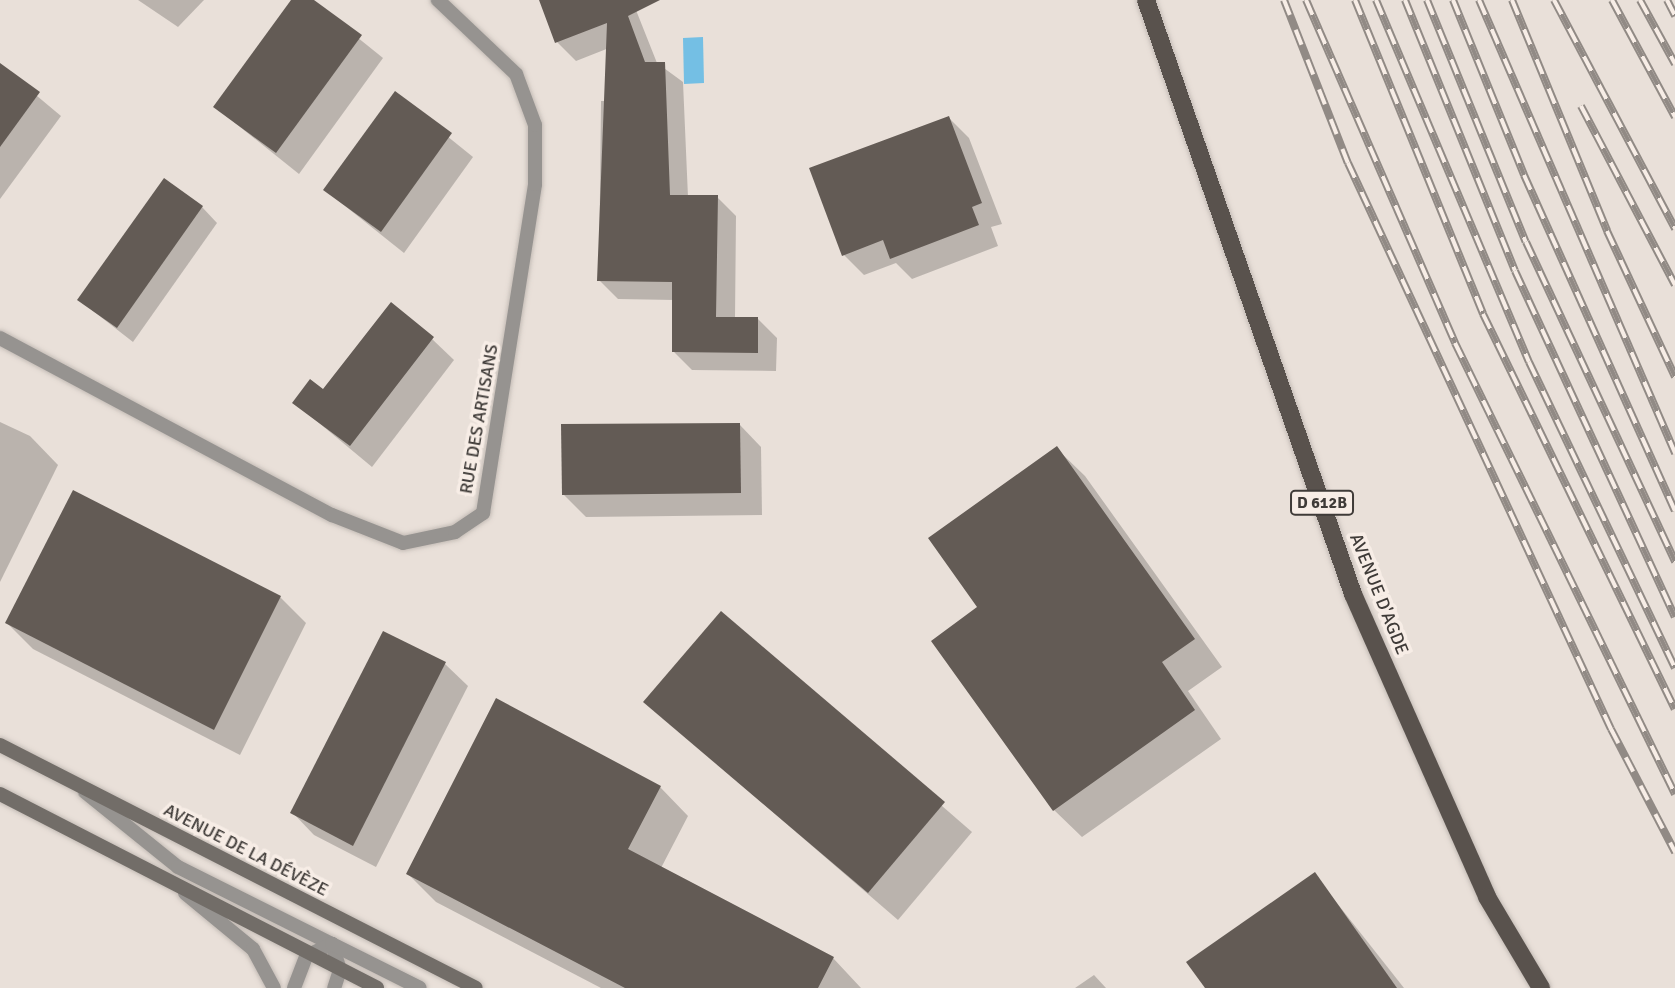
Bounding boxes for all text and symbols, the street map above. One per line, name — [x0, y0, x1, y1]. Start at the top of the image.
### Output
street label: RUE DES ARTISANS — [455, 343, 503, 495]
road number: D 612B — [1289, 490, 1355, 516]
street label: AVENUE D'AGDE — [1345, 530, 1413, 658]
street label: AVENUE DE LA DÉVÈZE — [160, 799, 332, 901]

